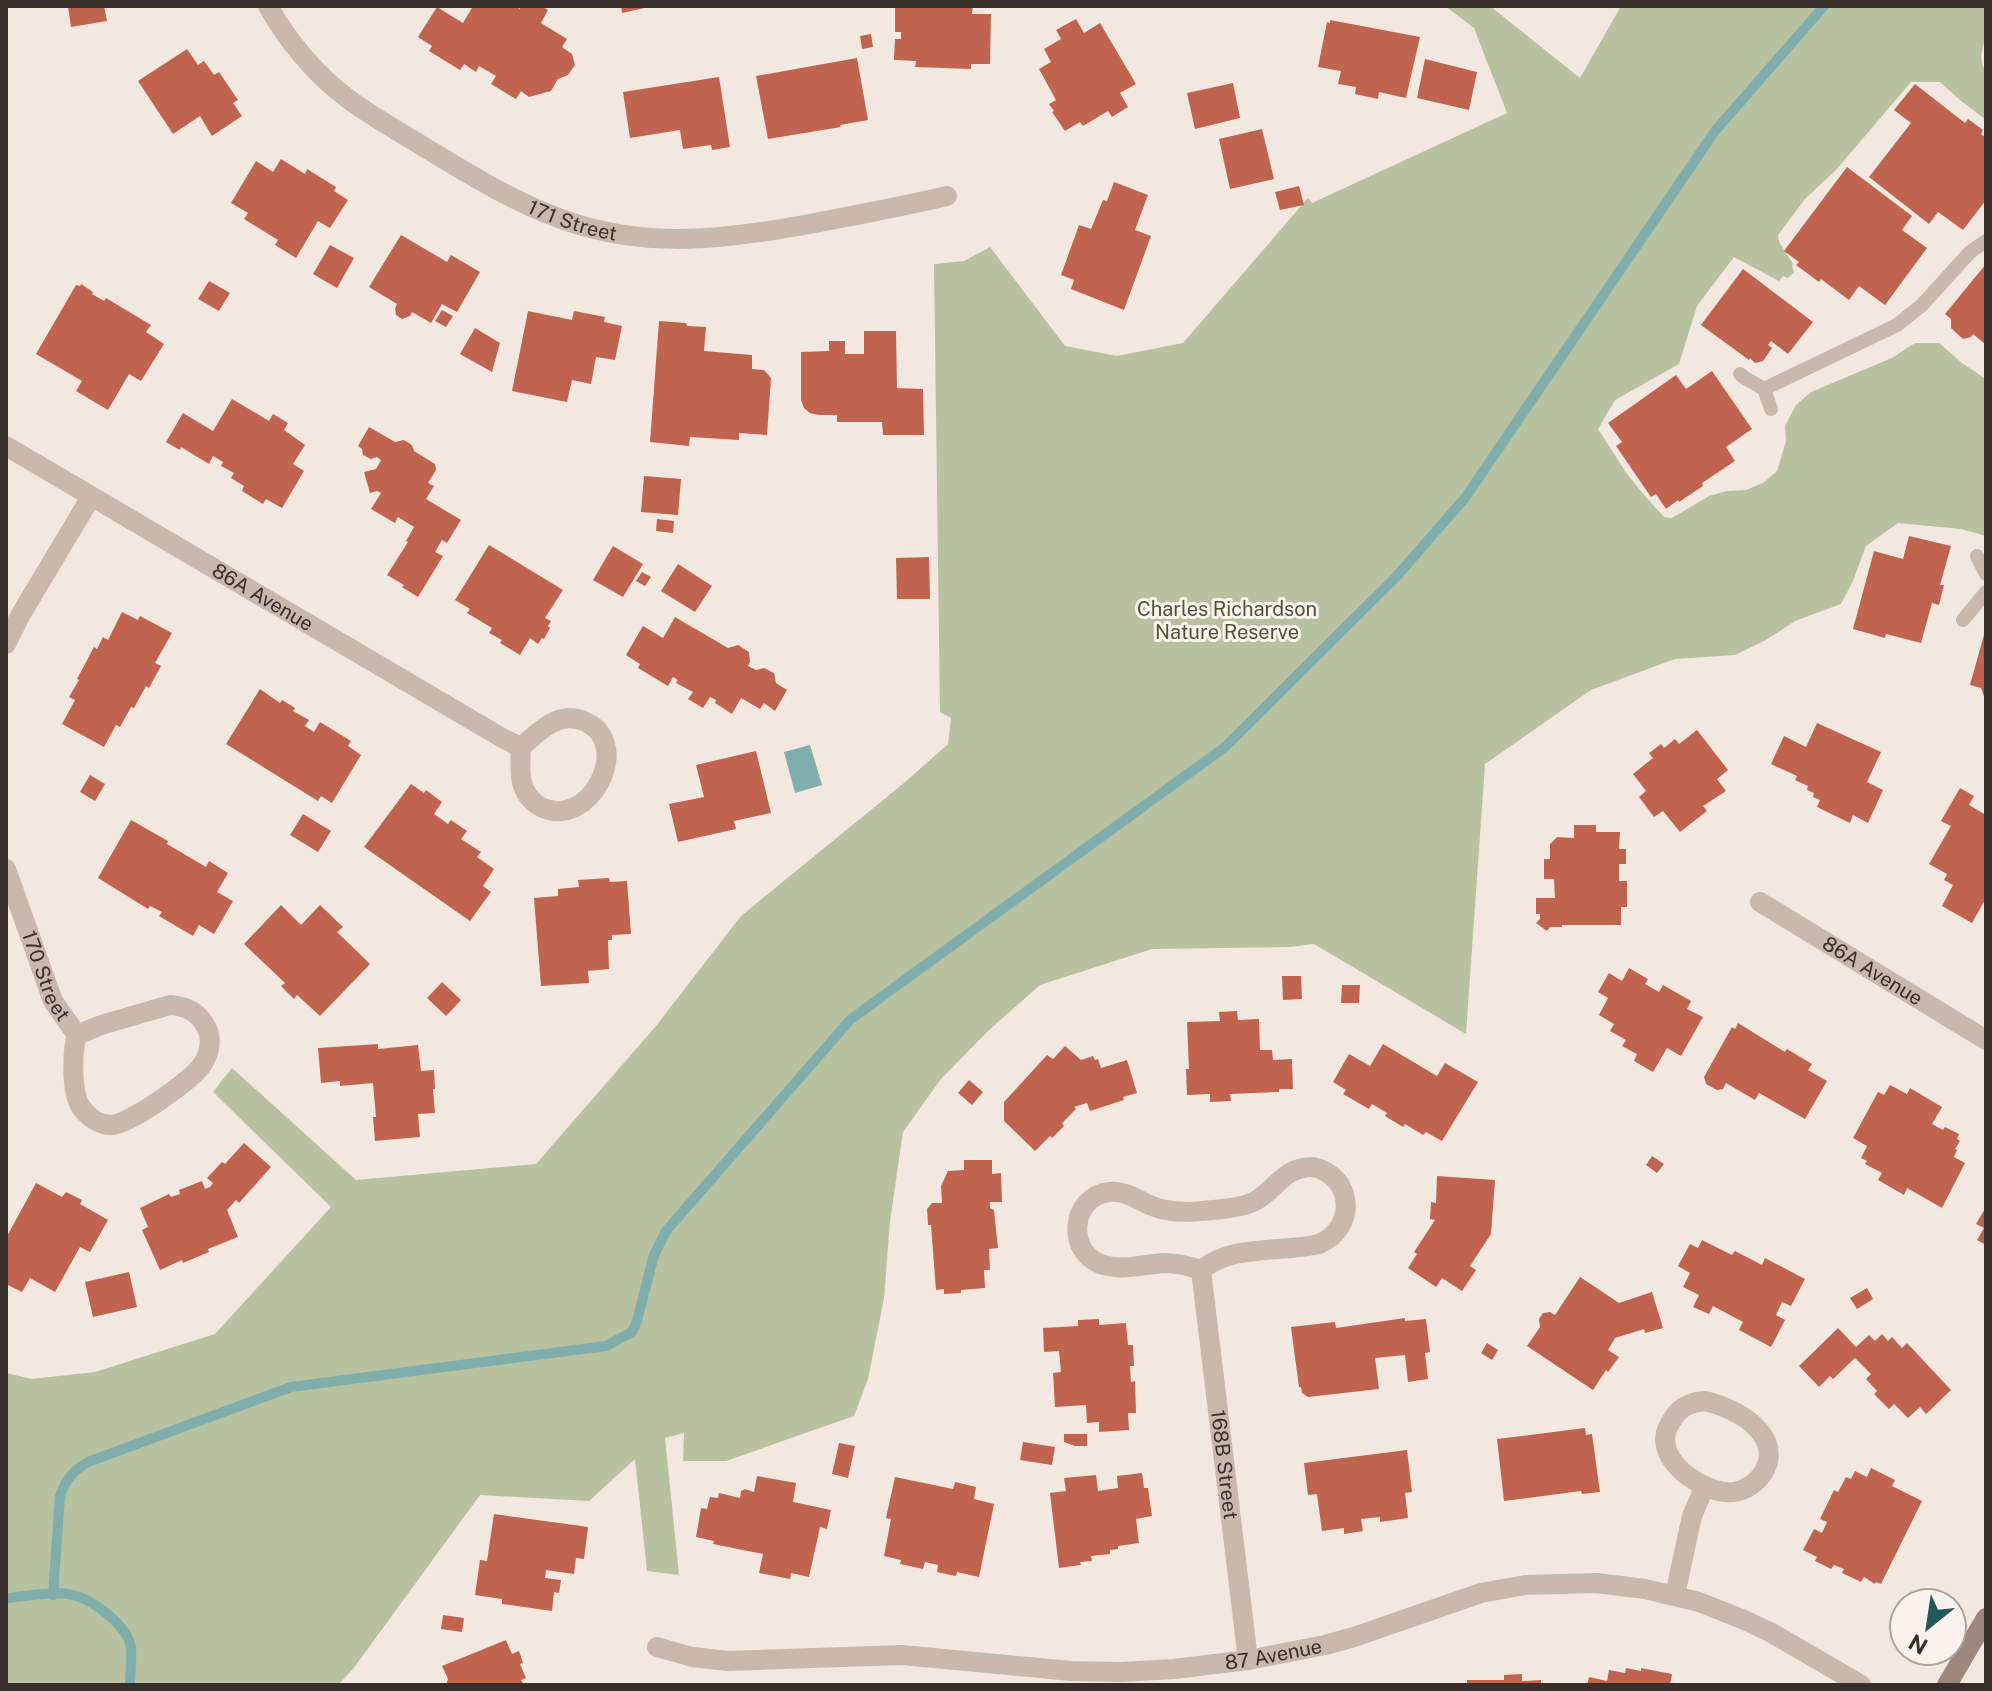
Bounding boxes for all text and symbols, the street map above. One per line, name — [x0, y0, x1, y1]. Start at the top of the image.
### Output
street label: 171 Street — [524, 195, 619, 246]
street label: 86A Avenue — [208, 558, 318, 636]
park label: Charles Richardson Nature Reserve — [1137, 597, 1317, 644]
street label: 170 Street — [17, 927, 75, 1026]
street label: 86A Avenue — [1818, 931, 1927, 1011]
street label: 168B Street — [1206, 1408, 1243, 1521]
north arrow — [1888, 1587, 1968, 1667]
text: N — [1904, 1629, 1932, 1660]
street label: 87 Avenue — [1223, 1634, 1324, 1675]

